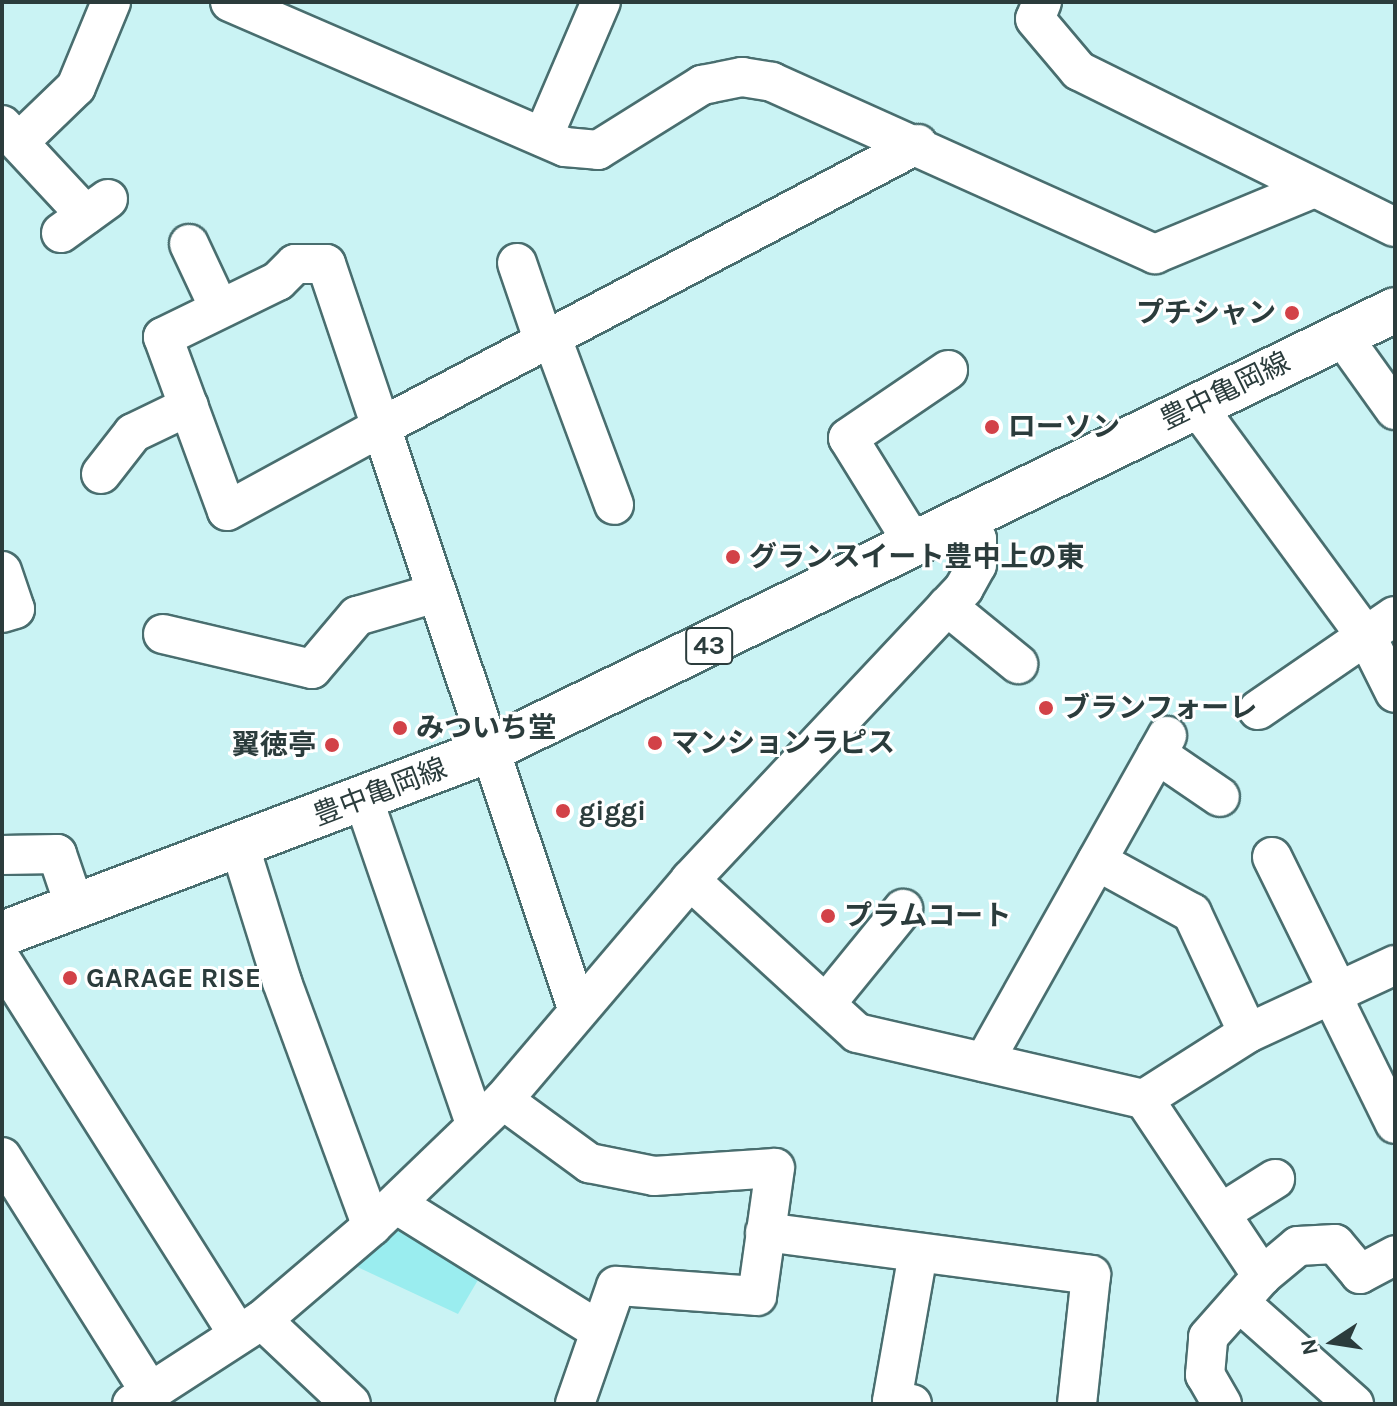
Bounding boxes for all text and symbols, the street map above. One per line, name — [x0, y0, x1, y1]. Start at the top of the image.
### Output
place label: プチシャン — [1136, 296, 1276, 330]
marker: プチシャン — [1283, 304, 1301, 322]
street label: 豊中亀岡線 — [1155, 345, 1295, 437]
place label: ローソン — [1008, 410, 1120, 444]
marker: ローソン — [983, 418, 1001, 436]
place label: グランスイート豊中上の東 — [749, 540, 1085, 574]
marker: グランスイート豊中上の東 — [724, 548, 742, 566]
road number: 43 — [685, 624, 733, 668]
place label: ブランフォーレ — [1062, 691, 1258, 725]
marker: ブランフォーレ — [1037, 699, 1055, 717]
place label: みついち堂 — [416, 711, 556, 745]
marker: みついち堂 — [391, 719, 409, 737]
place label: マンションラピス — [671, 726, 895, 760]
place label: 翼徳亭 — [232, 728, 316, 762]
marker: マンションラピス — [646, 734, 664, 752]
marker: 翼徳亭 — [323, 736, 341, 754]
street label: 豊中亀岡線 — [309, 751, 451, 833]
place label: giggi — [579, 794, 646, 828]
marker: giggi — [554, 802, 572, 820]
place label: プラムコート — [844, 899, 1012, 933]
marker: プラムコート — [819, 907, 837, 925]
place label: GARAGE RISE — [86, 961, 261, 995]
marker: GARAGE RISE — [61, 969, 79, 987]
north arrow — [1293, 1302, 1373, 1382]
text: N — [1295, 1337, 1324, 1357]

